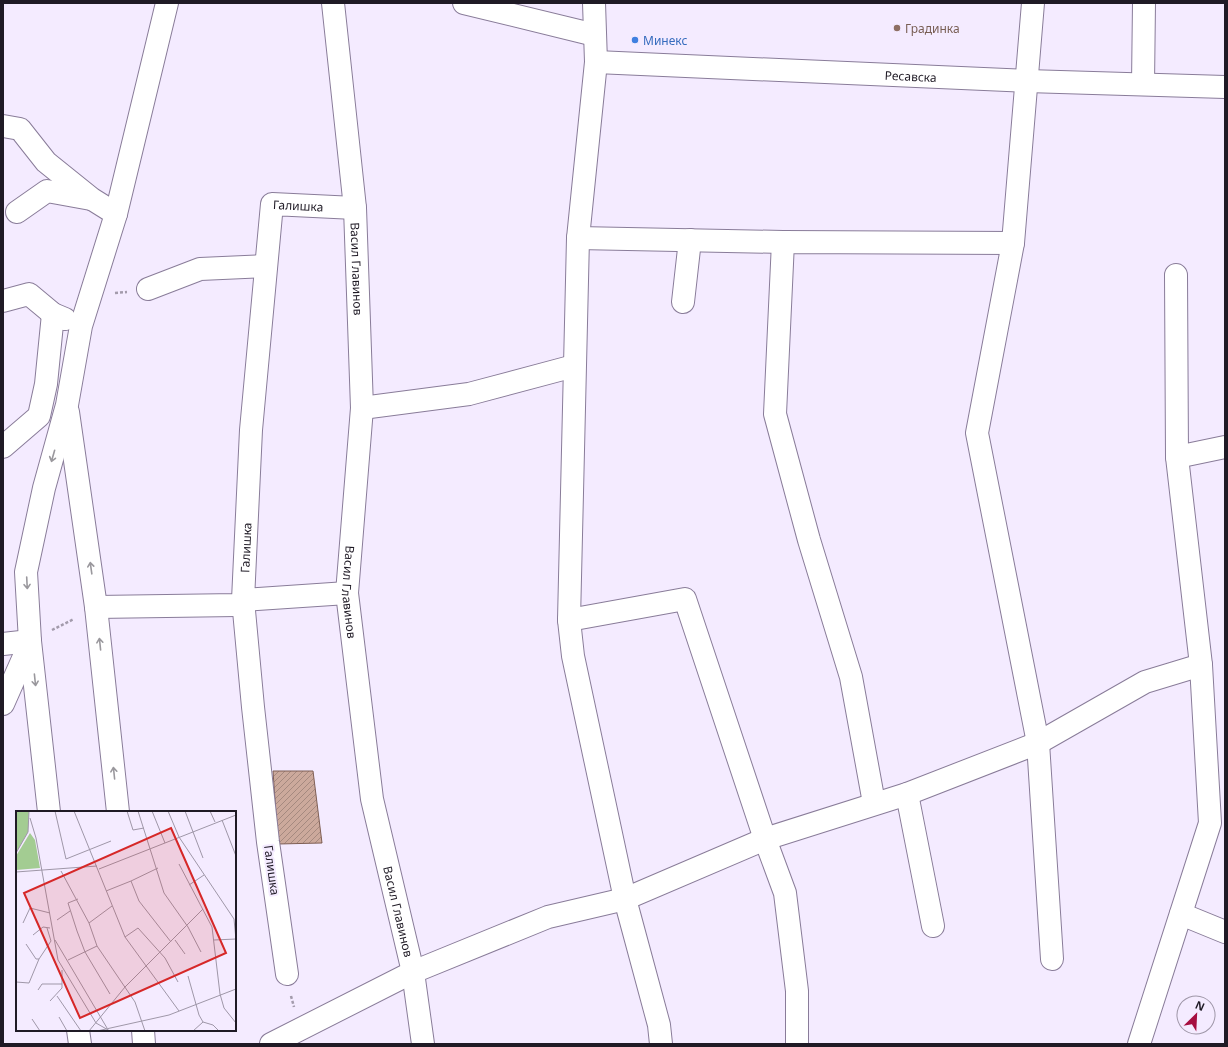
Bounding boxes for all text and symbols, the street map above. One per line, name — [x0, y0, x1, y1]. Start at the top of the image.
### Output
place label: Градинка — [905, 20, 960, 37]
marker: Градинка — [892, 23, 902, 33]
place label: Минекс — [643, 32, 687, 49]
marker: Минекс — [630, 35, 640, 45]
street label: Ресавска — [884, 66, 937, 86]
street label: Галишка — [273, 196, 324, 215]
street label: Васил Главинов — [347, 222, 367, 316]
one-way arrow — [48, 449, 56, 462]
street label: Галишка — [236, 522, 255, 573]
street label: Васил Главинов — [338, 545, 361, 640]
one-way arrow — [87, 562, 95, 575]
one-way arrow — [23, 576, 31, 589]
one-way arrow — [97, 638, 104, 651]
one-way arrow — [31, 673, 38, 686]
one-way arrow — [110, 767, 118, 780]
inset map — [16, 811, 236, 1031]
street label: Галишка — [260, 844, 284, 896]
street label: Васил Главинов — [380, 864, 418, 959]
north arrow — [1176, 995, 1216, 1035]
text: N — [1193, 997, 1207, 1014]

